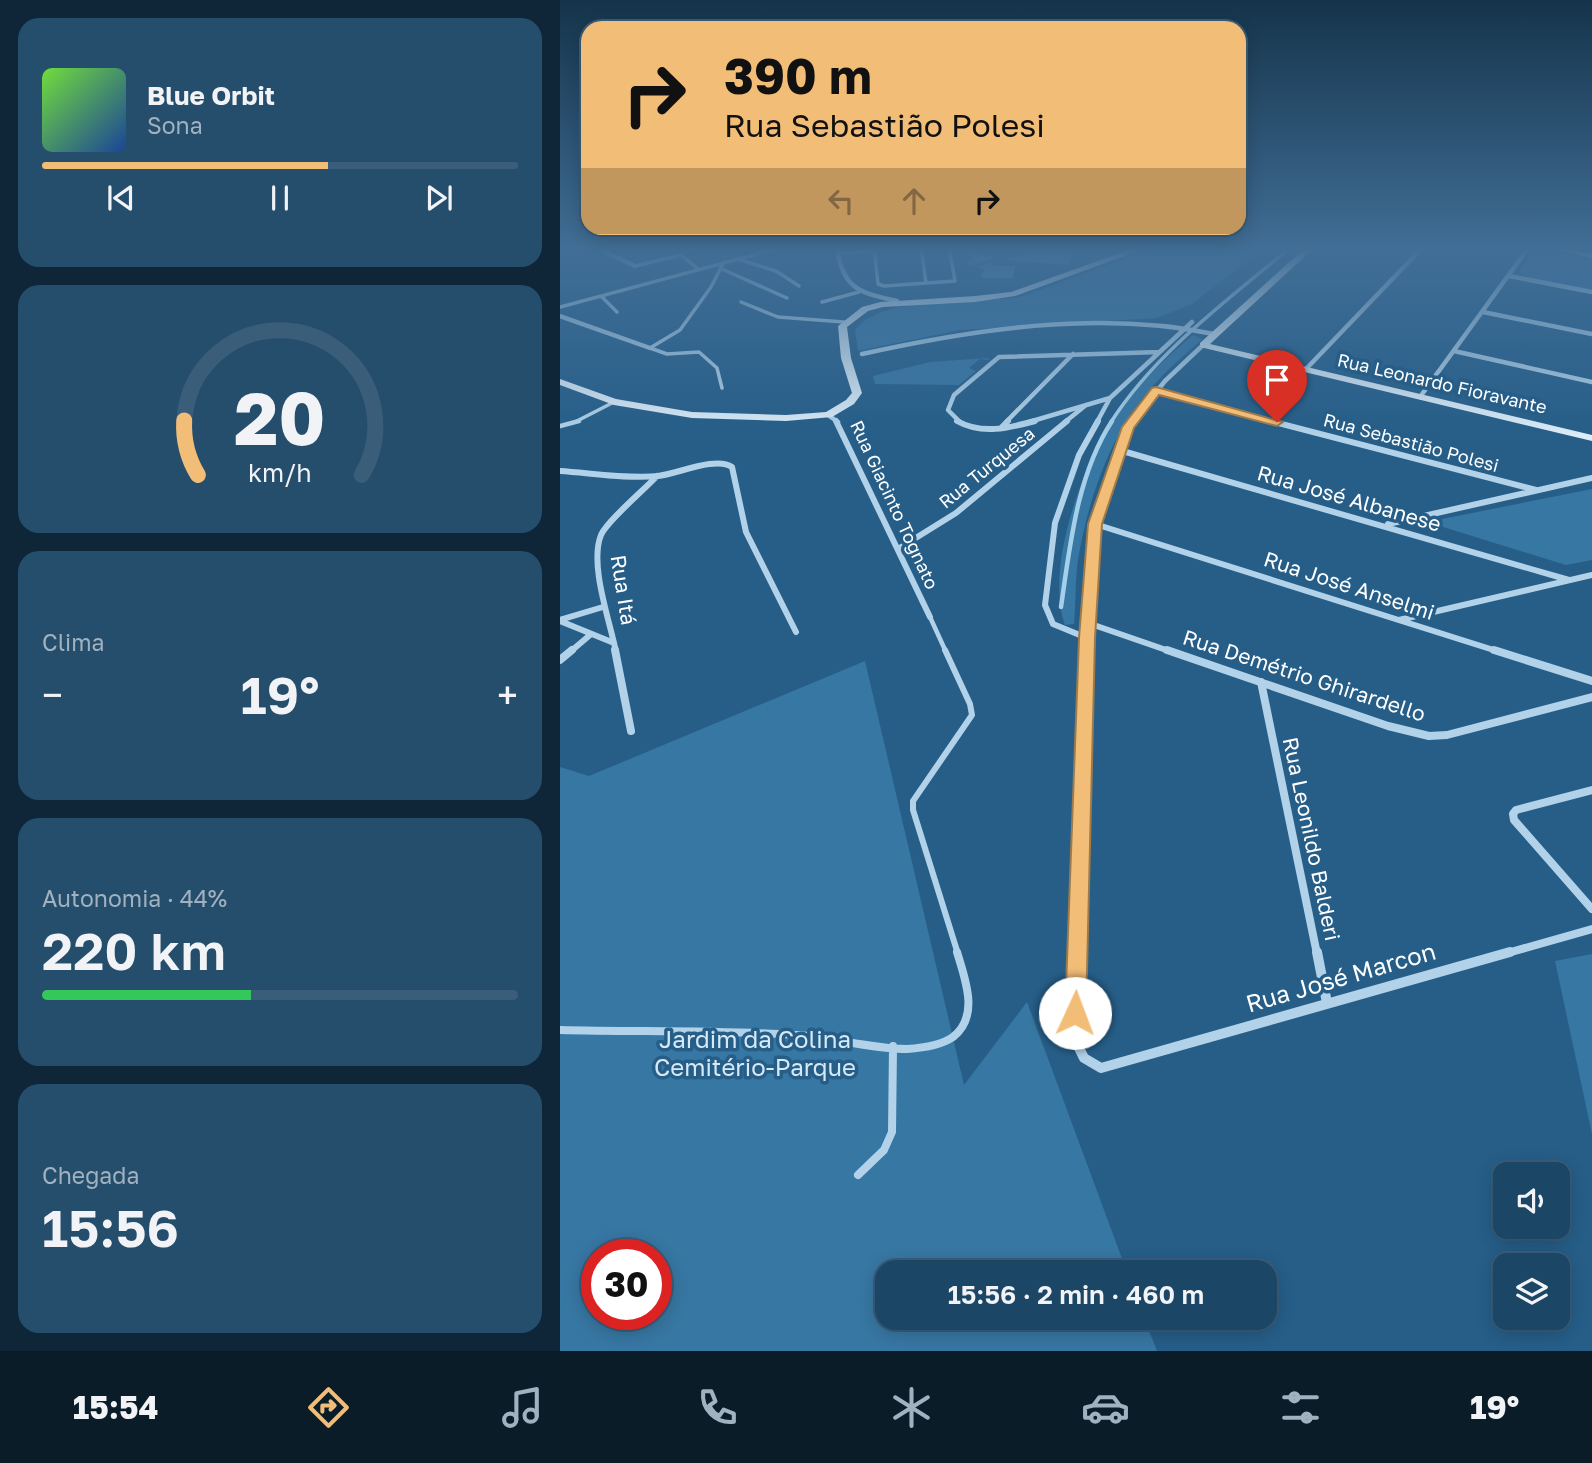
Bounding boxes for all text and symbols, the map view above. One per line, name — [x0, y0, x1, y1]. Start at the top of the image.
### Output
text: 390 m — [724, 46, 872, 105]
icon: right — [609, 49, 700, 140]
text: Blue Orbit — [147, 80, 275, 111]
text: Rua Sebastião Polesi — [724, 106, 1045, 144]
text: Sona — [147, 111, 203, 139]
icon: previous — [102, 179, 140, 217]
icon: pause — [261, 179, 299, 217]
icon: next — [420, 179, 458, 217]
icon: left — [822, 182, 860, 220]
icon: ahead — [895, 182, 933, 220]
icon: right — [968, 182, 1006, 220]
street label: Rua Leonardo Fioravante — [1335, 348, 1549, 418]
pin — [1247, 350, 1307, 422]
icon: arrive — [1258, 361, 1296, 399]
text: 20 — [234, 374, 326, 461]
street label: Rua Sebastião Polesi — [1321, 408, 1501, 476]
street label: Rua Giacinto Tognato — [846, 417, 944, 592]
street label: Rua Turquesa — [934, 422, 1039, 513]
text: km/h — [248, 457, 312, 488]
street label: Rua José Albanese — [1254, 459, 1444, 537]
street label: Rua José Anselmi — [1261, 545, 1438, 625]
street label: Rua Itá — [606, 553, 642, 627]
street label: Rua Demétrio Ghirardello — [1180, 624, 1429, 727]
text: Clima — [42, 628, 105, 656]
text: 19° — [241, 663, 319, 725]
text: − — [42, 672, 63, 717]
text: + — [497, 672, 518, 717]
street label: Rua Leonildo Balderi — [1278, 735, 1346, 943]
text: Autonomia · 44% — [42, 884, 227, 912]
text: 220 km — [42, 919, 226, 981]
street label: Rua José Marcon — [1242, 936, 1439, 1017]
position arrow — [1038, 976, 1112, 1050]
park label: Jardim da Colina Cemitério-Parque — [654, 1024, 856, 1081]
text: Chegada — [42, 1161, 139, 1189]
map controls — [1493, 1162, 1570, 1330]
button: sound — [1493, 1162, 1570, 1239]
text: 15:56 — [42, 1196, 179, 1258]
speed limit sign: 30 — [581, 1239, 672, 1330]
button: layers — [1493, 1253, 1570, 1330]
text: 15:56 · 2 min · 460 m — [948, 1279, 1204, 1310]
icon: directions — [304, 1383, 353, 1432]
icon: music — [498, 1383, 547, 1432]
icon: phone — [693, 1383, 742, 1432]
icon: climate — [887, 1383, 936, 1432]
icon: car — [1081, 1383, 1130, 1432]
icon: filters — [1276, 1383, 1325, 1432]
text: 15:54 — [73, 1388, 158, 1426]
text: 19° — [1470, 1388, 1519, 1426]

